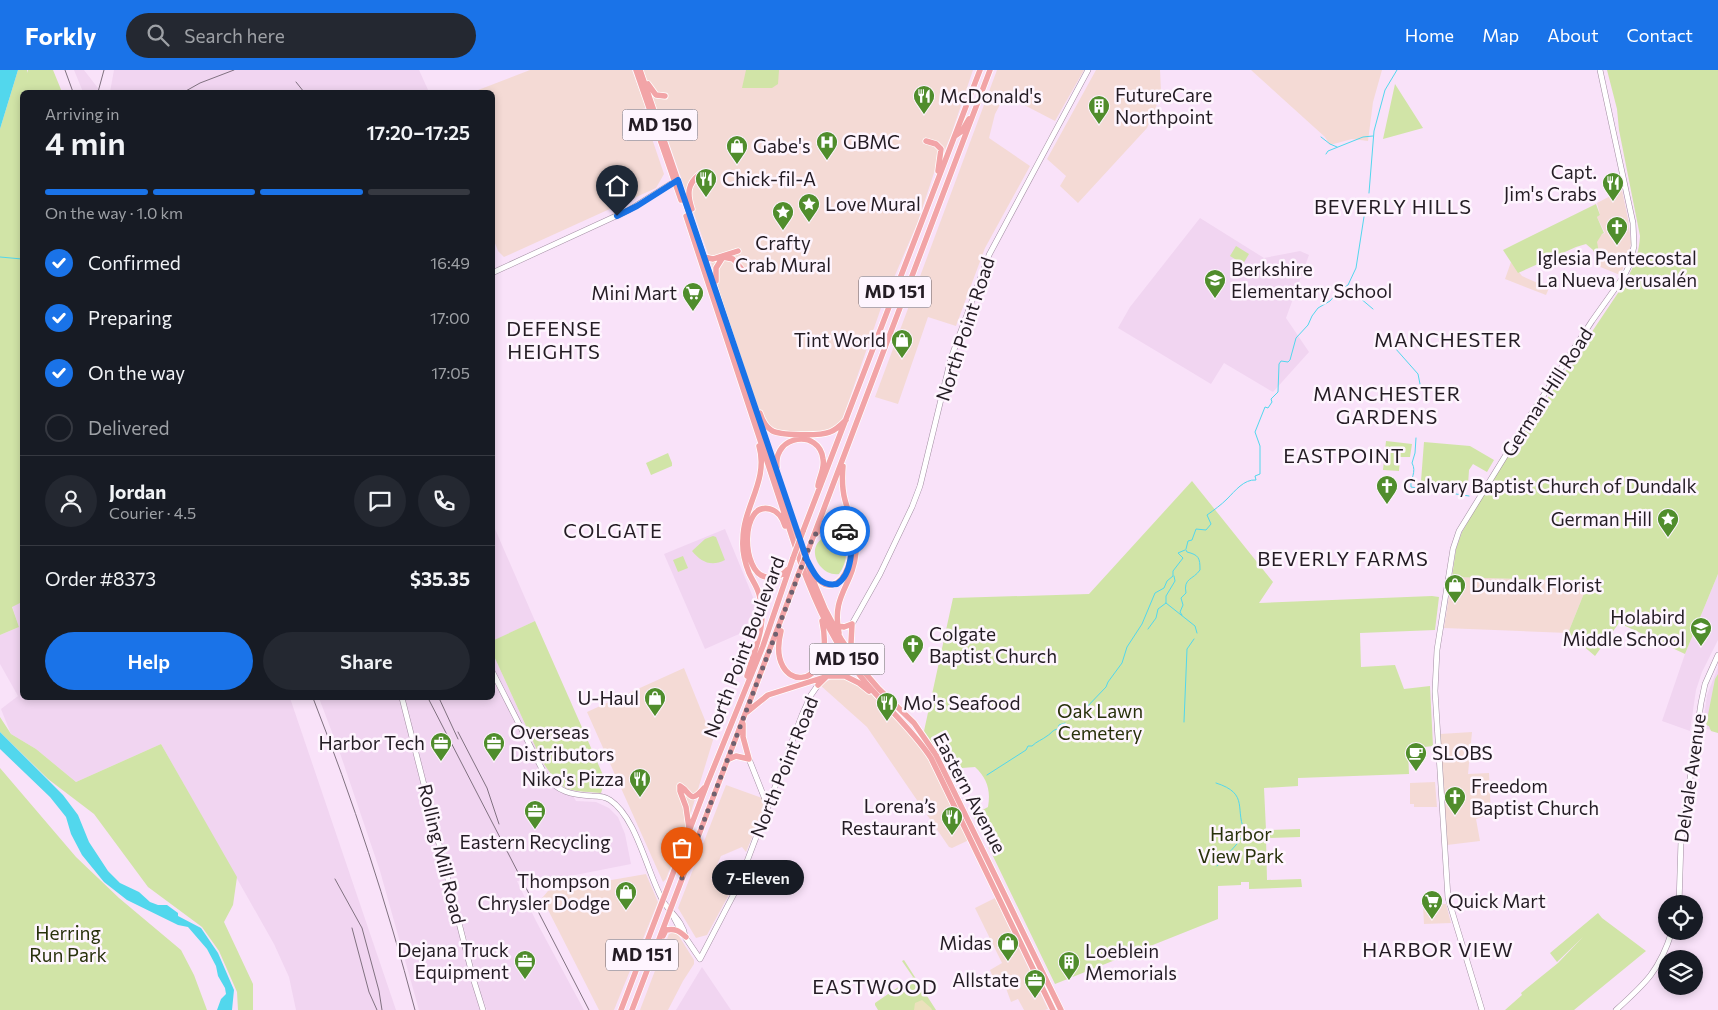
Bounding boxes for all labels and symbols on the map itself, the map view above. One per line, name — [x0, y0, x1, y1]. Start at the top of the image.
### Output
place label: FutureCare Northpoint — [1115, 83, 1213, 128]
restaurant icon: McDonald's — [912, 84, 936, 115]
place label: McDonald's — [940, 84, 1042, 107]
building icon: FutureCare Northpoint — [1087, 94, 1111, 125]
road number: MD 150 — [622, 110, 698, 140]
hospital icon: GBMC — [815, 130, 839, 161]
place label: GBMC — [843, 130, 900, 153]
shop icon: Gabe's — [725, 134, 749, 165]
place label: Gabe's — [753, 134, 811, 157]
place label: Capt. Jim's Crabs — [1504, 160, 1597, 205]
pin — [596, 165, 638, 216]
restaurant icon: Chick-fil-A — [694, 167, 718, 198]
place label: Chick-fil-A — [722, 167, 816, 190]
restaurant icon: Capt. Jim's Crabs — [1601, 171, 1625, 202]
place icon: Love Mural — [797, 192, 821, 223]
place label: Love Mural — [825, 192, 921, 215]
district label: BEVERLY HILLS — [1314, 194, 1472, 218]
place icon: Crafty Crab Mural — [771, 200, 795, 231]
church icon: Iglesia Pentecostal La Nueva Jerusalén — [1605, 215, 1629, 246]
place label: Crafty Crab Mural — [735, 231, 831, 276]
place label: Iglesia Pentecostal La Nueva Jerusalén — [1537, 246, 1697, 291]
street label: North Point Road — [930, 254, 999, 404]
place label: Berkshire Elementary School — [1231, 257, 1392, 302]
school or university icon: Berkshire Elementary School — [1203, 268, 1227, 299]
road number: MD 151 — [859, 276, 931, 308]
place label: Mini Mart — [591, 281, 677, 304]
supermarket icon: Mini Mart — [681, 281, 705, 312]
district label: DEFENSE HEIGHTS — [506, 316, 602, 363]
street label: German Hill Road — [1496, 323, 1597, 461]
district label: MANCHESTER — [1374, 327, 1522, 351]
place label: Tint World — [794, 328, 886, 351]
shop icon: Tint World — [890, 328, 914, 359]
district label: MANCHESTER GARDENS — [1313, 381, 1461, 428]
district label: EASTPOINT — [1283, 443, 1405, 467]
church icon: Calvary Baptist Church of Dundalk — [1375, 474, 1399, 505]
place label: Calvary Baptist Church of Dundalk — [1403, 474, 1697, 497]
courier — [820, 506, 870, 556]
place label: German Hill — [1551, 507, 1652, 530]
place icon: German Hill — [1656, 507, 1680, 538]
district label: COLGATE — [563, 518, 663, 542]
district label: BEVERLY FARMS — [1257, 546, 1429, 570]
street label: North Point Boulevard — [698, 553, 789, 741]
shop icon: Dundalk Florist — [1443, 573, 1467, 604]
place label: Dundalk Florist — [1471, 573, 1602, 596]
place label: Holabird Middle School — [1563, 605, 1685, 650]
school or university icon: Holabird Middle School — [1689, 616, 1713, 647]
place label: Colgate Baptist Church — [929, 622, 1057, 667]
church icon: Colgate Baptist Church — [901, 633, 925, 664]
road number: MD 150 — [810, 644, 884, 674]
place label: U-Haul — [577, 686, 639, 709]
shop icon: U-Haul — [643, 686, 667, 717]
restaurant icon: Mo's Seafood — [875, 691, 899, 722]
place label: Mo's Seafood — [903, 691, 1020, 714]
street label: North Point Road — [745, 693, 822, 841]
park label: Oak Lawn Cemetery — [1057, 699, 1143, 744]
street label: Delvale Avenue — [1669, 712, 1710, 844]
place label: Overseas Distributors — [510, 720, 615, 765]
street label: Eastern Avenue — [929, 729, 1012, 857]
place label: Harbor Tech — [318, 731, 425, 754]
office icon: Harbor Tech — [429, 731, 453, 762]
office icon: Overseas Distributors — [482, 731, 506, 762]
cafe icon: SLOBS — [1404, 741, 1428, 772]
place label: SLOBS — [1432, 741, 1493, 764]
place label: Niko's Pizza — [522, 767, 624, 790]
restaurant icon: Niko's Pizza — [628, 767, 652, 798]
place label: Freedom Baptist Church — [1471, 774, 1599, 819]
street label: Rolling Mill Road — [414, 781, 471, 926]
church icon: Freedom Baptist Church — [1443, 785, 1467, 816]
place label: Lorena’s Restaurant — [841, 794, 936, 839]
office icon: Eastern Recycling — [523, 799, 547, 830]
restaurant icon: Lorena’s Restaurant — [940, 805, 964, 836]
park label: Harbor View Park — [1198, 822, 1284, 867]
pin — [661, 827, 703, 878]
place label: Eastern Recycling — [460, 830, 610, 853]
callout: 7-Eleven — [712, 860, 804, 896]
place label: Thompson Chrysler Dodge — [478, 869, 610, 914]
shop icon: Thompson Chrysler Dodge — [614, 880, 638, 911]
supermarket icon: Quick Mart — [1420, 889, 1444, 920]
place label: Quick Mart — [1448, 889, 1546, 912]
park label: Herring Run Park — [29, 921, 107, 966]
place label: Midas — [939, 931, 992, 954]
shop icon: Midas — [996, 931, 1020, 962]
district label: HARBOR VIEW — [1362, 937, 1514, 961]
place label: Dejana Truck Equipment — [397, 938, 509, 983]
place label: Loeblein Memorials — [1085, 939, 1177, 984]
road number: MD 151 — [606, 940, 678, 970]
office icon: Dejana Truck Equipment — [513, 949, 537, 980]
building icon: Loeblein Memorials — [1057, 950, 1081, 981]
place label: Allstate — [952, 968, 1019, 991]
office icon: Allstate — [1023, 968, 1047, 999]
district label: EASTWOOD — [812, 974, 938, 998]

